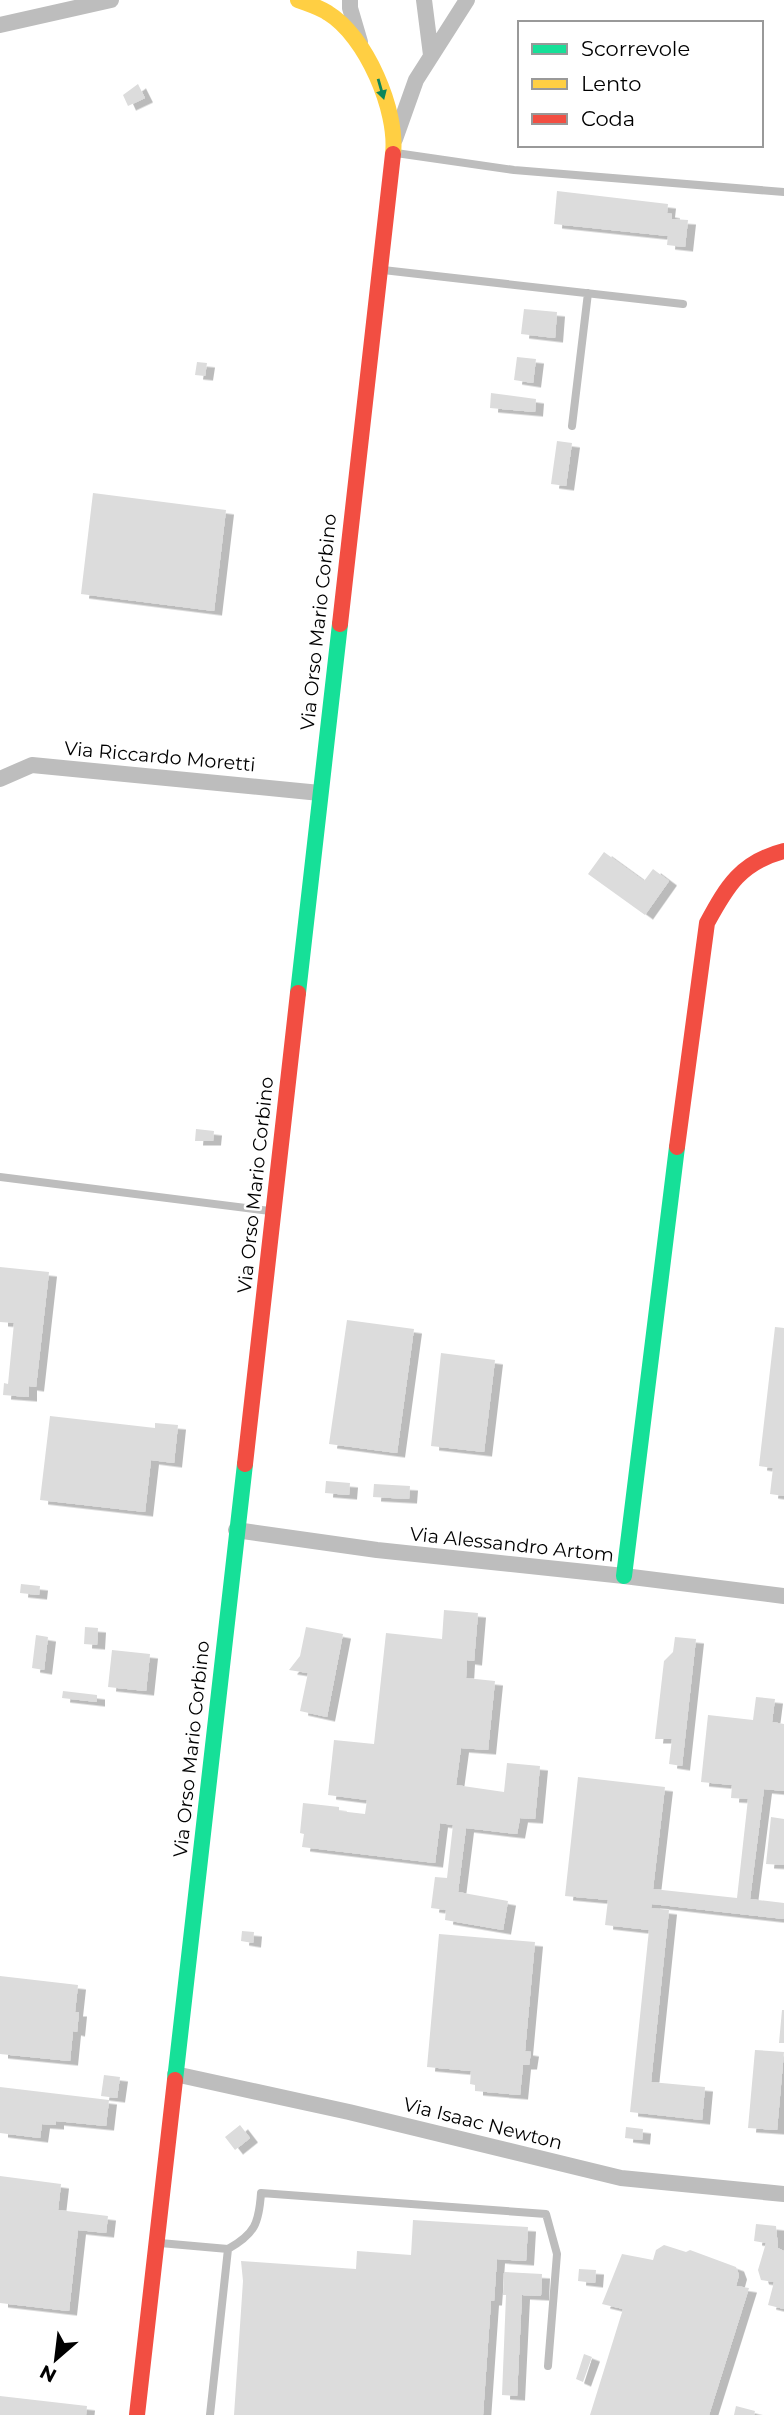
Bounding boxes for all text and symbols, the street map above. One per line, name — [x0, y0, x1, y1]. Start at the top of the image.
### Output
legend — [518, 21, 763, 147]
text: Scorrevole — [581, 36, 690, 61]
text: Lento — [581, 71, 641, 96]
one-way arrow — [377, 79, 387, 100]
text: Coda — [581, 106, 635, 131]
street label: Via Orso Mario Corbino — [296, 512, 341, 732]
street label: Via Riccardo Moretti — [63, 737, 257, 776]
street label: Via Orso Mario Corbino — [233, 1075, 278, 1295]
street label: Via Alessandro Artom — [409, 1522, 615, 1567]
street label: Via Orso Mario Corbino — [169, 1639, 214, 1859]
street label: Via Isaac Newton — [401, 2093, 565, 2154]
north arrow — [21, 2324, 91, 2394]
text: N — [36, 2360, 60, 2387]

